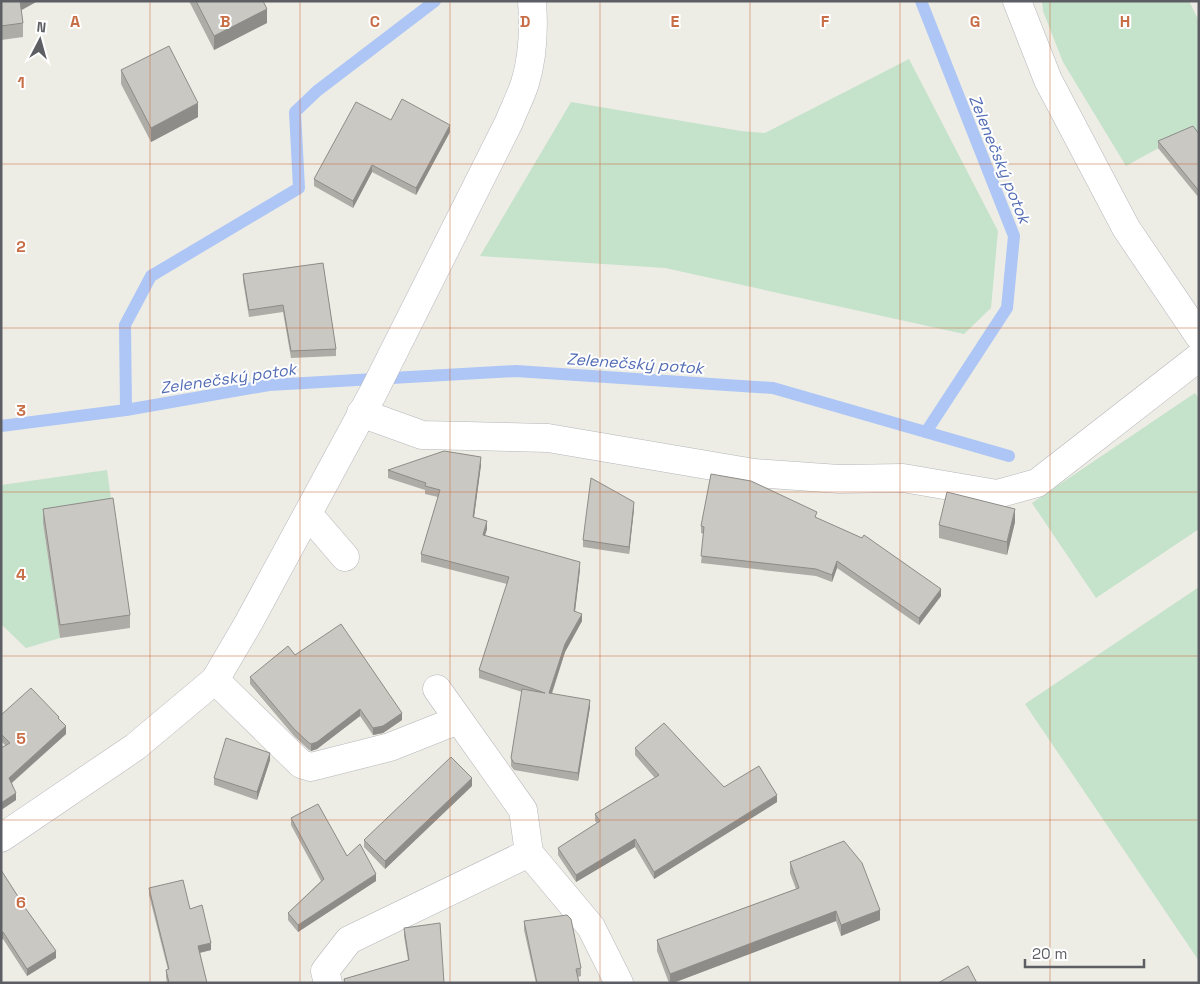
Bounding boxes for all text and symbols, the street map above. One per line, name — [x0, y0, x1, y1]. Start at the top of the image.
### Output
text: A — [70, 11, 80, 32]
text: B — [220, 11, 230, 32]
text: C — [370, 11, 380, 32]
text: D — [520, 11, 530, 32]
text: E — [671, 11, 680, 32]
text: F — [821, 11, 830, 32]
text: G — [970, 11, 980, 32]
text: H — [1120, 11, 1130, 32]
north arrow — [15, 15, 65, 65]
text: N — [36, 18, 47, 37]
text: 1 — [17, 72, 25, 93]
water label: Zelenečský potok — [964, 92, 1036, 229]
text: 2 — [16, 236, 26, 257]
water label: Zelenečský potok — [566, 348, 706, 379]
water label: Zelenečský potok — [159, 358, 300, 398]
text: 3 — [16, 400, 26, 421]
text: 4 — [16, 564, 26, 585]
text: 5 — [16, 728, 26, 749]
text: 6 — [16, 892, 26, 913]
scale bar — [1025, 936, 1144, 968]
text: 20 m — [1032, 944, 1067, 963]

